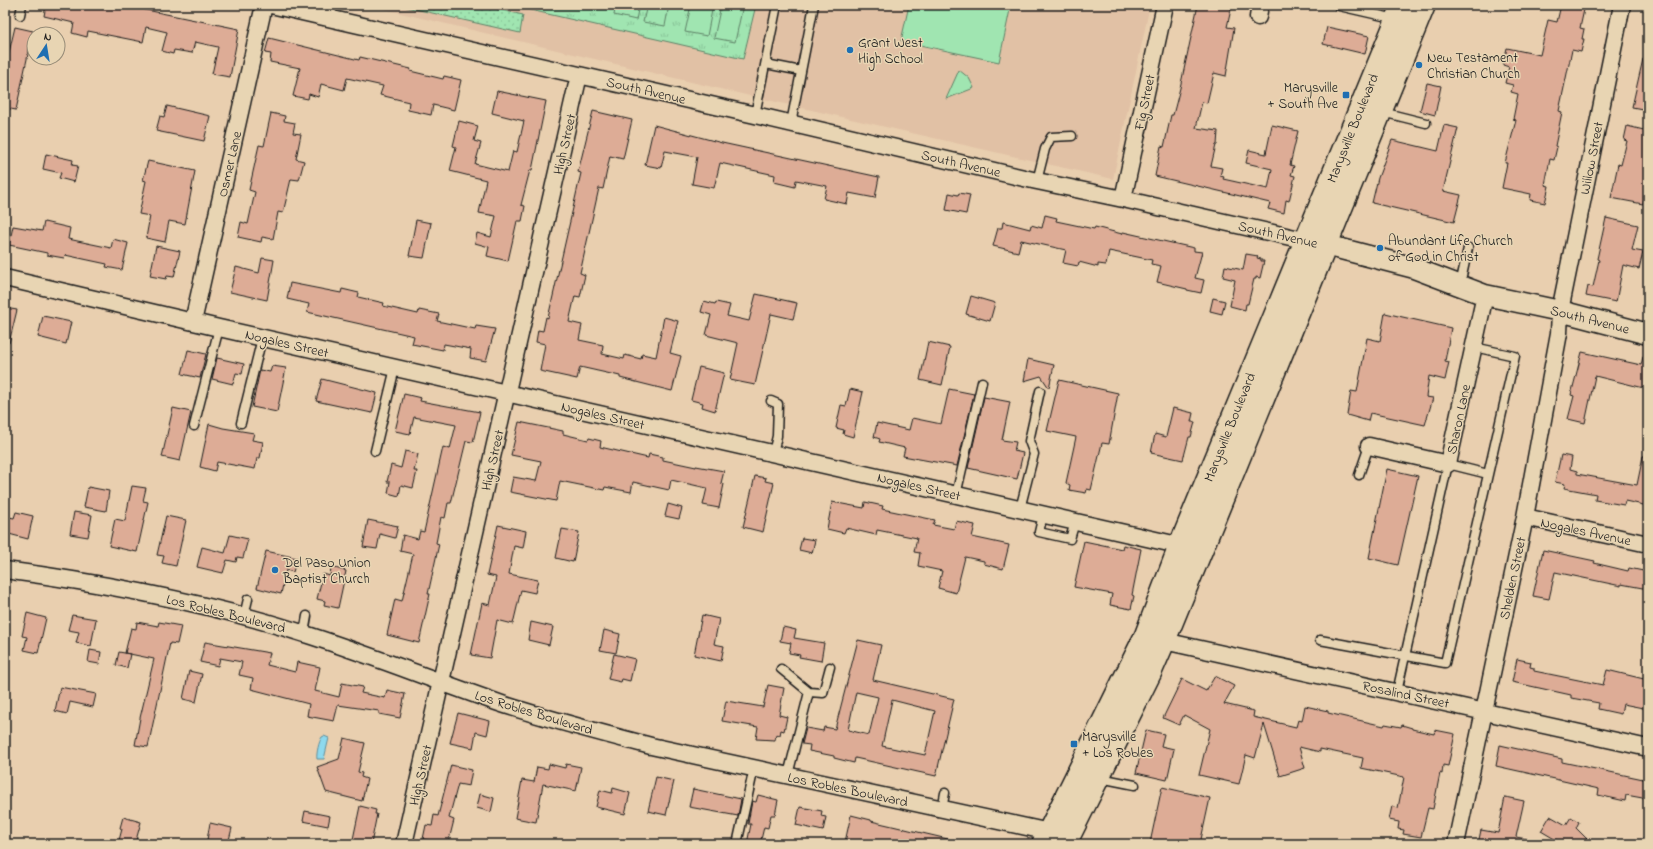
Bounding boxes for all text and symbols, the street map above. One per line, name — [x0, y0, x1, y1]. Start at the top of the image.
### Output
north arrow — [26, 26, 66, 66]
text: N — [43, 29, 53, 46]
place label: Grant West High School — [858, 33, 923, 71]
marker: Grant West High School — [845, 45, 855, 55]
place label: New Testament Christian Church — [1427, 48, 1520, 85]
marker: New Testament Christian Church — [1414, 60, 1424, 70]
street label: Marysville Boulevard — [1322, 71, 1386, 187]
street label: South Avenue — [604, 72, 688, 111]
street label: Fig Street — [1129, 72, 1163, 133]
place label: Marysville + South Ave — [1267, 78, 1339, 115]
marker: Marysville + South Ave — [1341, 90, 1351, 100]
street label: High Street — [548, 112, 584, 177]
street label: Willow Street — [1575, 120, 1610, 197]
street label: Osmer Lane — [213, 129, 248, 199]
street label: South Avenue — [919, 145, 1003, 184]
street label: South Avenue — [1236, 216, 1320, 255]
place label: Abundant Life Church of God in Christ — [1388, 231, 1513, 268]
marker: Abundant Life Church of God in Christ — [1375, 243, 1385, 253]
street label: South Avenue — [1548, 300, 1632, 341]
street label: Nogales Street — [243, 325, 331, 365]
street label: Marysville Boulevard — [1199, 370, 1263, 486]
street label: Sharon Lane — [1442, 382, 1477, 456]
street label: Nogales Street — [559, 397, 647, 437]
street label: High Street — [476, 428, 512, 493]
street label: Nogales Street — [875, 468, 963, 508]
street label: Nogales Avenue — [1538, 513, 1633, 553]
street label: Shelden Street — [1494, 535, 1533, 622]
place label: Del Paso Union Baptist Church — [282, 553, 371, 590]
marker: Del Paso Union Baptist Church — [270, 565, 280, 575]
street label: Los Robles Boulevard — [164, 589, 288, 639]
street label: Rosalind Street — [1360, 676, 1451, 715]
street label: Los Robles Boulevard — [472, 686, 595, 741]
place label: Marysville + Los Robles — [1082, 727, 1153, 764]
marker: Marysville + Los Robles — [1069, 739, 1079, 749]
street label: High Street — [404, 743, 440, 808]
street label: Los Robles Boulevard — [786, 767, 910, 813]

